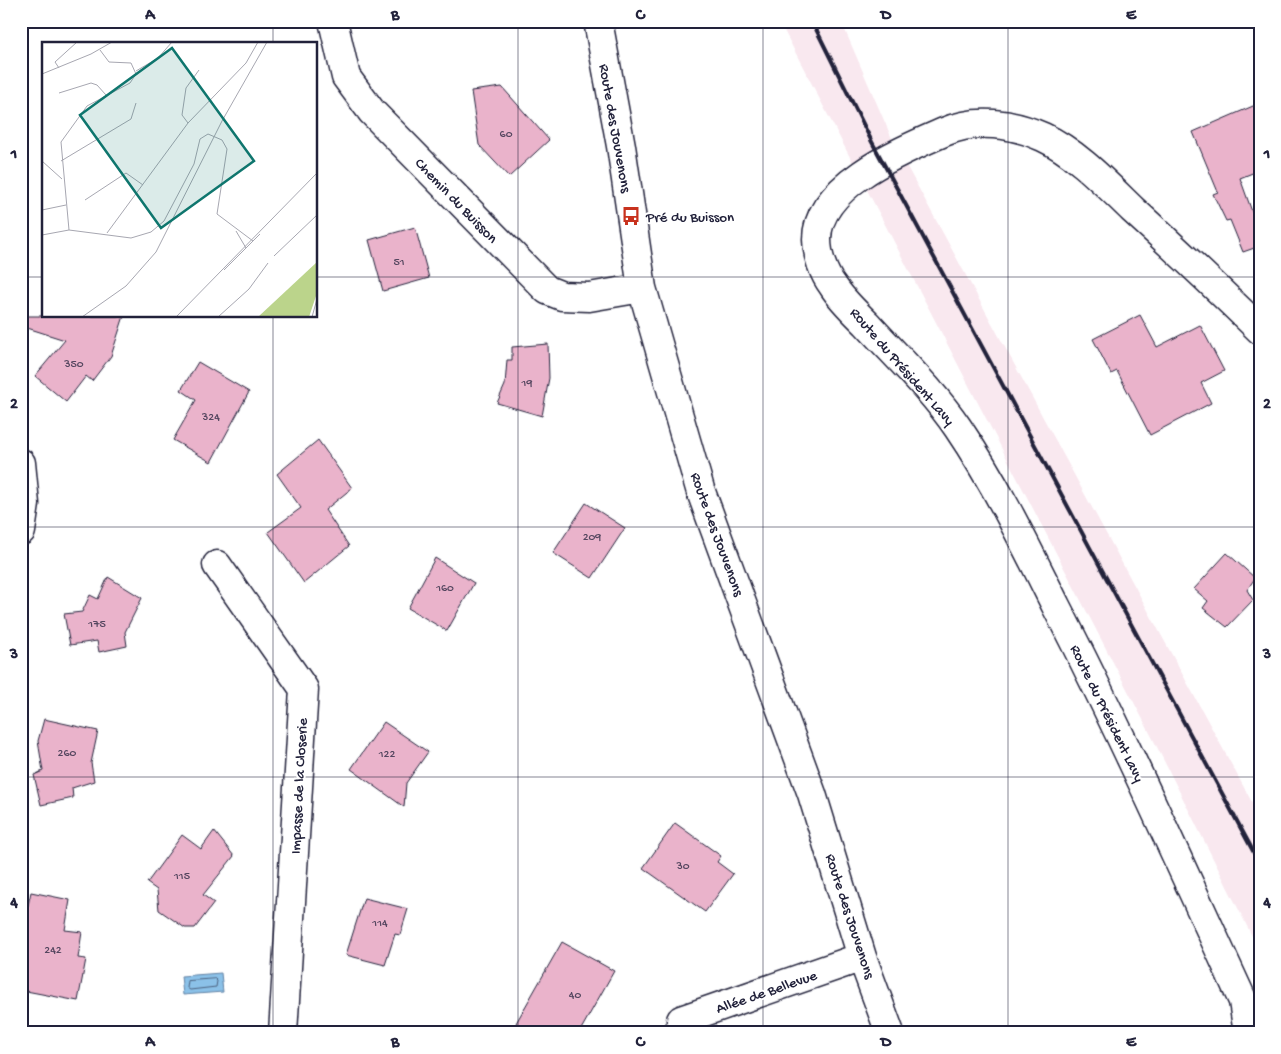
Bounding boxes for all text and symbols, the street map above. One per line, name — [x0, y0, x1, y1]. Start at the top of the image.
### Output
text: A — [144, 7, 156, 26]
text: B — [390, 7, 400, 26]
text: C — [635, 7, 646, 26]
text: D — [879, 7, 892, 26]
text: E — [1126, 7, 1137, 26]
inset map — [42, 42, 318, 318]
street label: Route des Jouvenons — [594, 63, 634, 195]
house number: 60 — [500, 128, 513, 142]
text: 1 — [10, 146, 17, 165]
text: 1 — [1263, 146, 1270, 165]
street label: Chemin du Buisson — [410, 155, 501, 248]
bus stop icon: Pré du Buisson — [620, 205, 642, 227]
place label: Pré du Buisson — [645, 209, 734, 227]
house number: 51 — [393, 256, 405, 270]
street label: Route du Président Lavy — [845, 305, 958, 431]
house number: 350 — [63, 358, 84, 372]
house number: 19 — [521, 377, 532, 391]
text: 2 — [10, 396, 18, 415]
text: 2 — [1263, 396, 1271, 415]
house number: 324 — [201, 411, 220, 425]
street label: Route des Jouvenons — [685, 470, 747, 599]
house number: 209 — [583, 531, 601, 545]
house number: 160 — [435, 582, 454, 596]
house number: 175 — [87, 618, 106, 632]
street label: Route du Président Lavy — [1065, 642, 1148, 786]
text: 3 — [9, 646, 18, 665]
text: 3 — [1262, 646, 1271, 665]
street label: Impasse de la Closerie — [287, 717, 313, 855]
house number: 260 — [58, 747, 77, 761]
house number: 122 — [378, 748, 395, 762]
street label: Route des Jouvenons — [820, 852, 878, 982]
house number: 30 — [675, 860, 690, 874]
house number: 115 — [173, 870, 190, 884]
text: 4 — [9, 895, 18, 914]
text: 4 — [1262, 895, 1271, 914]
house number: 114 — [371, 917, 388, 931]
house number: 242 — [44, 944, 62, 958]
street label: Allée de Bellevue — [714, 967, 820, 1019]
house number: 40 — [569, 989, 581, 1003]
text: A — [144, 1034, 156, 1053]
text: B — [390, 1034, 400, 1053]
text: C — [635, 1034, 646, 1053]
text: D — [879, 1034, 892, 1053]
text: E — [1126, 1034, 1137, 1053]

